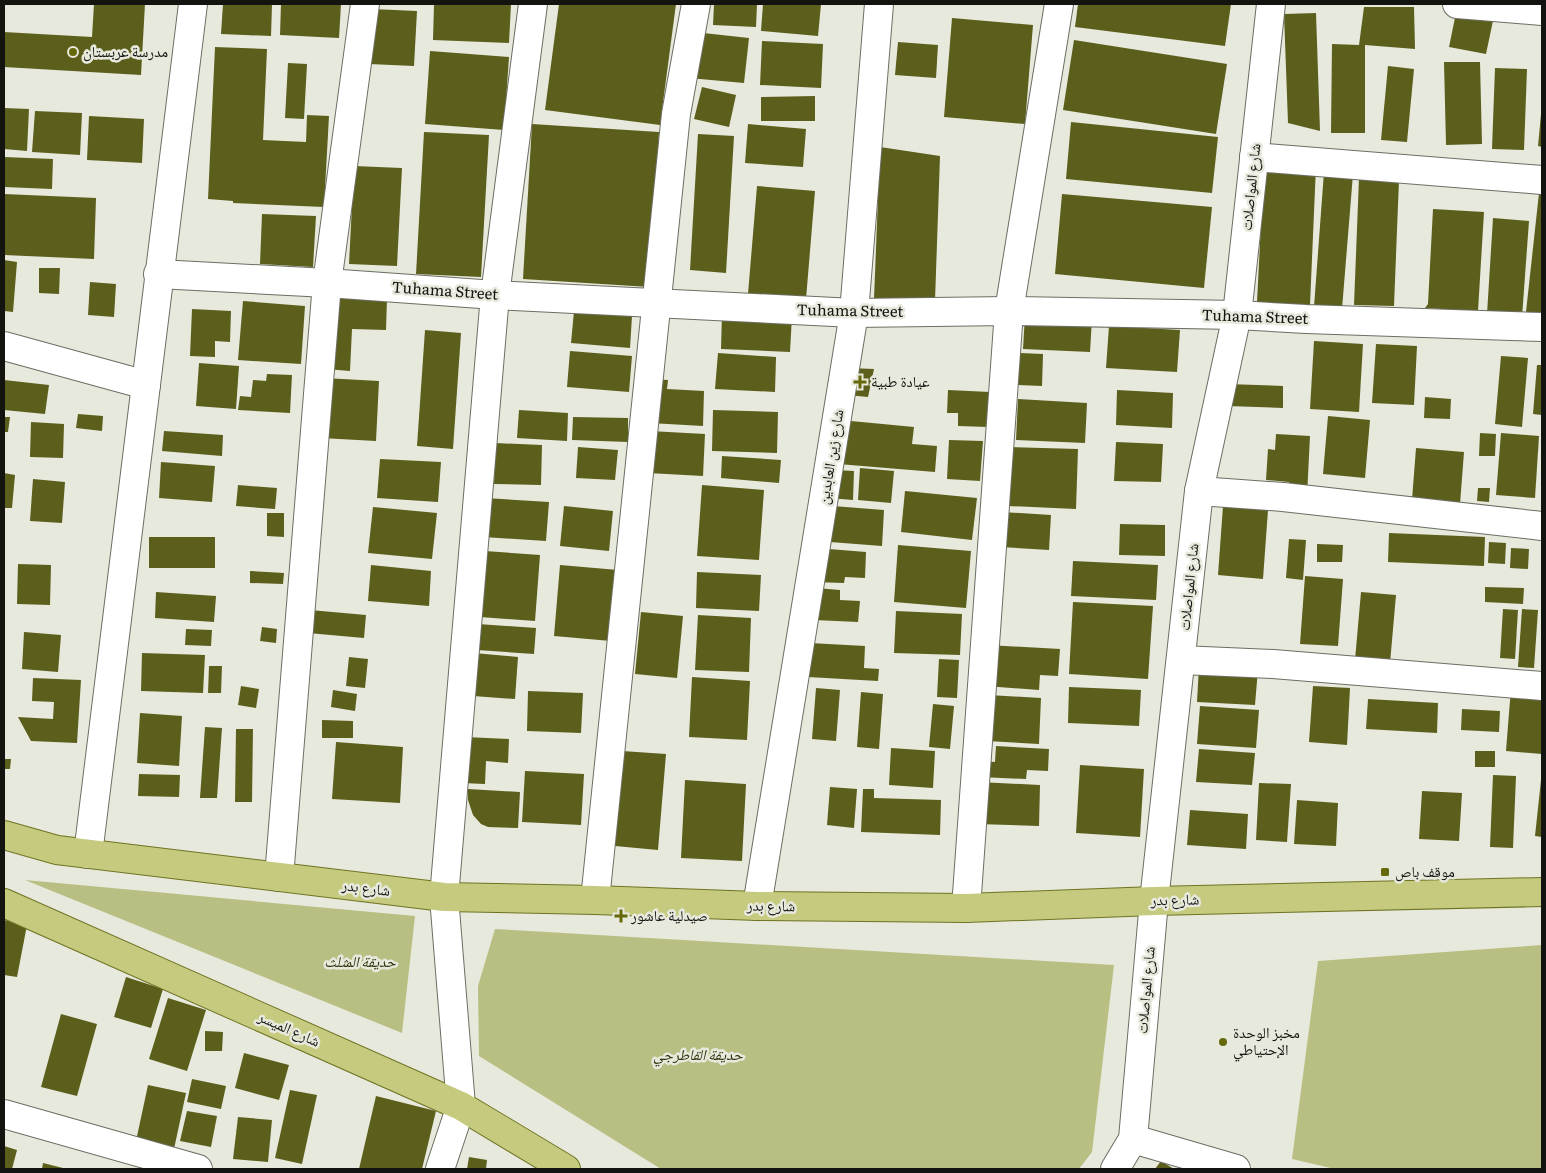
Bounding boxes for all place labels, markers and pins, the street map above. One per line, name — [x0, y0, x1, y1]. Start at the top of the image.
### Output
place label: مدرسة عربستان — [83, 39, 168, 62]
marker: مدرسة عربستان — [67, 46, 79, 58]
place label: عيادة طبية — [871, 369, 930, 392]
marker: عيادة طبية — [853, 375, 867, 389]
place label: موقف باص — [1395, 859, 1455, 882]
marker: موقف باص — [1379, 866, 1391, 878]
place label: صيدلية عاشور — [630, 903, 708, 926]
marker: صيدلية عاشور — [615, 910, 627, 922]
place label: مخبز الوحدة الإحتياطي — [1233, 1020, 1300, 1062]
marker: مخبز الوحدة الإحتياطي — [1217, 1036, 1229, 1048]

